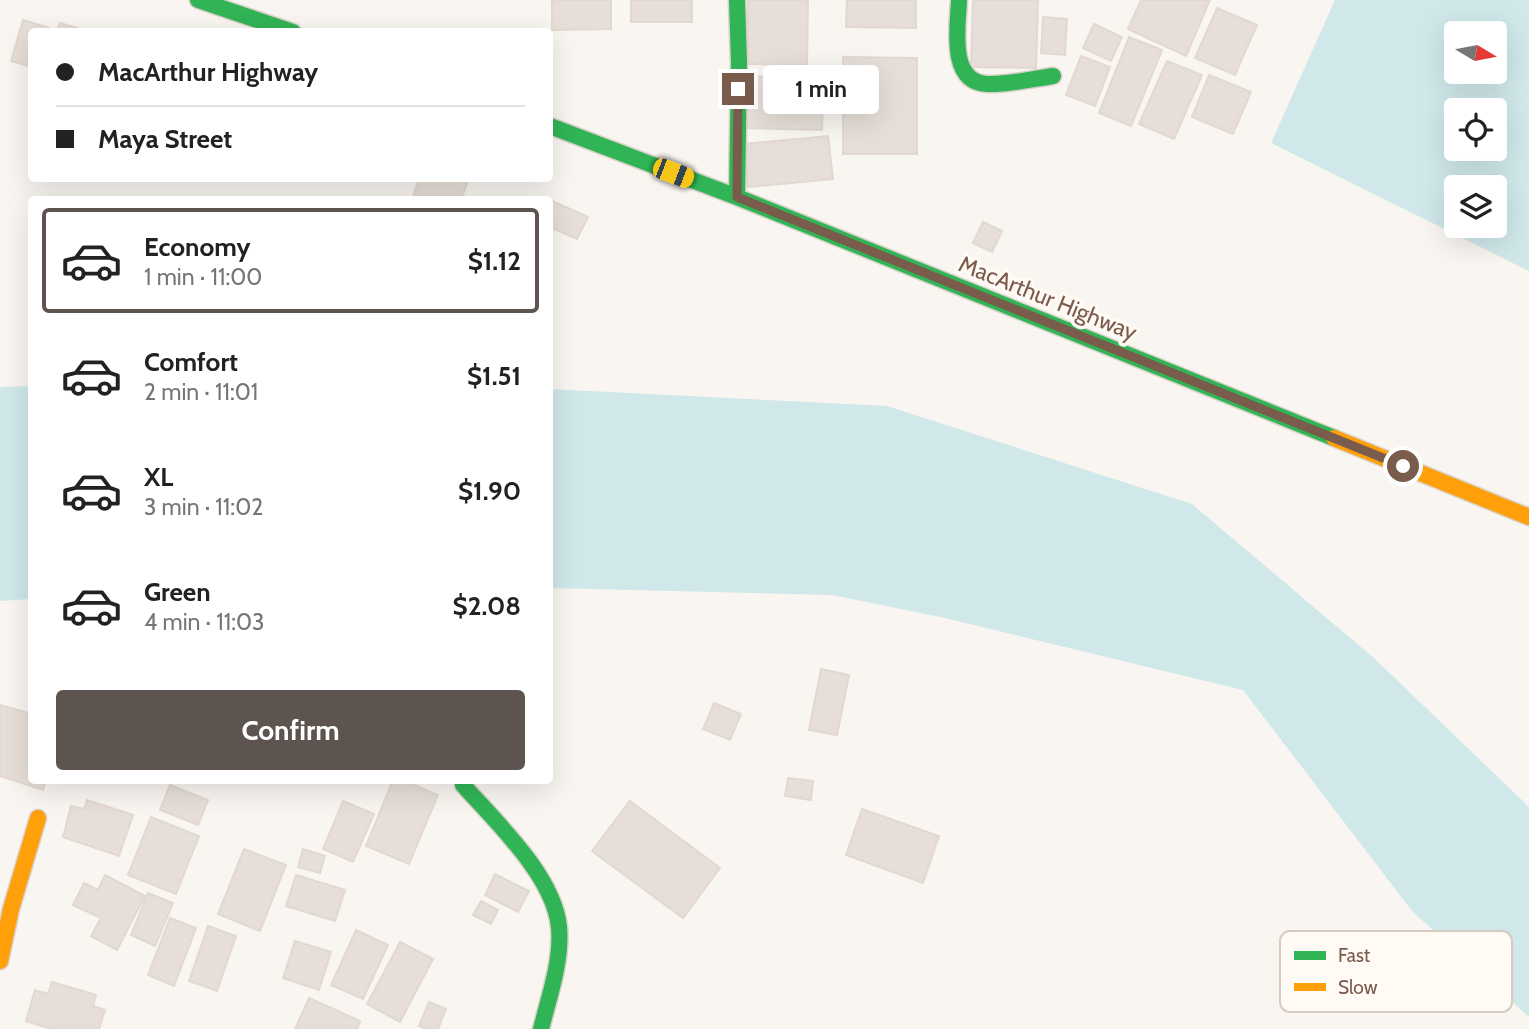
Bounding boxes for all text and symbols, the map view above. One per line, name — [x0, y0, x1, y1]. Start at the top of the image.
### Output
north arrow — [1444, 21, 1507, 84]
map controls — [1444, 21, 1507, 238]
text: MacArthur Highway — [98, 56, 318, 88]
callout: 1 min — [762, 64, 878, 114]
route end — [722, 73, 754, 105]
text: 1 min — [795, 75, 847, 103]
button: locate — [1444, 98, 1507, 161]
text: Maya Street — [98, 123, 232, 155]
car — [650, 156, 697, 190]
button: layers — [1444, 175, 1507, 238]
icon: car — [60, 229, 123, 292]
text: Economy — [144, 231, 250, 263]
text: $1.12 — [468, 245, 521, 277]
street label: MacArthur Highway — [955, 250, 1141, 347]
text: 1 min · 11:00 — [144, 263, 262, 291]
icon: car — [60, 344, 123, 407]
text: Comfort — [144, 346, 238, 378]
text: $1.51 — [467, 360, 521, 392]
text: 2 min · 11:01 — [144, 378, 258, 406]
route start — [1387, 450, 1419, 482]
icon: car — [60, 459, 123, 522]
text: XL — [144, 461, 173, 493]
text: $1.90 — [458, 475, 521, 507]
text: 3 min · 11:02 — [144, 493, 263, 521]
icon: car — [60, 574, 123, 637]
text: Green — [144, 576, 211, 608]
text: $2.08 — [453, 590, 521, 622]
text: 4 min · 11:03 — [144, 608, 264, 636]
button: Confirm — [56, 690, 525, 770]
legend — [1280, 931, 1512, 1012]
text: Fast — [1338, 944, 1371, 967]
text: Slow — [1338, 976, 1378, 999]

